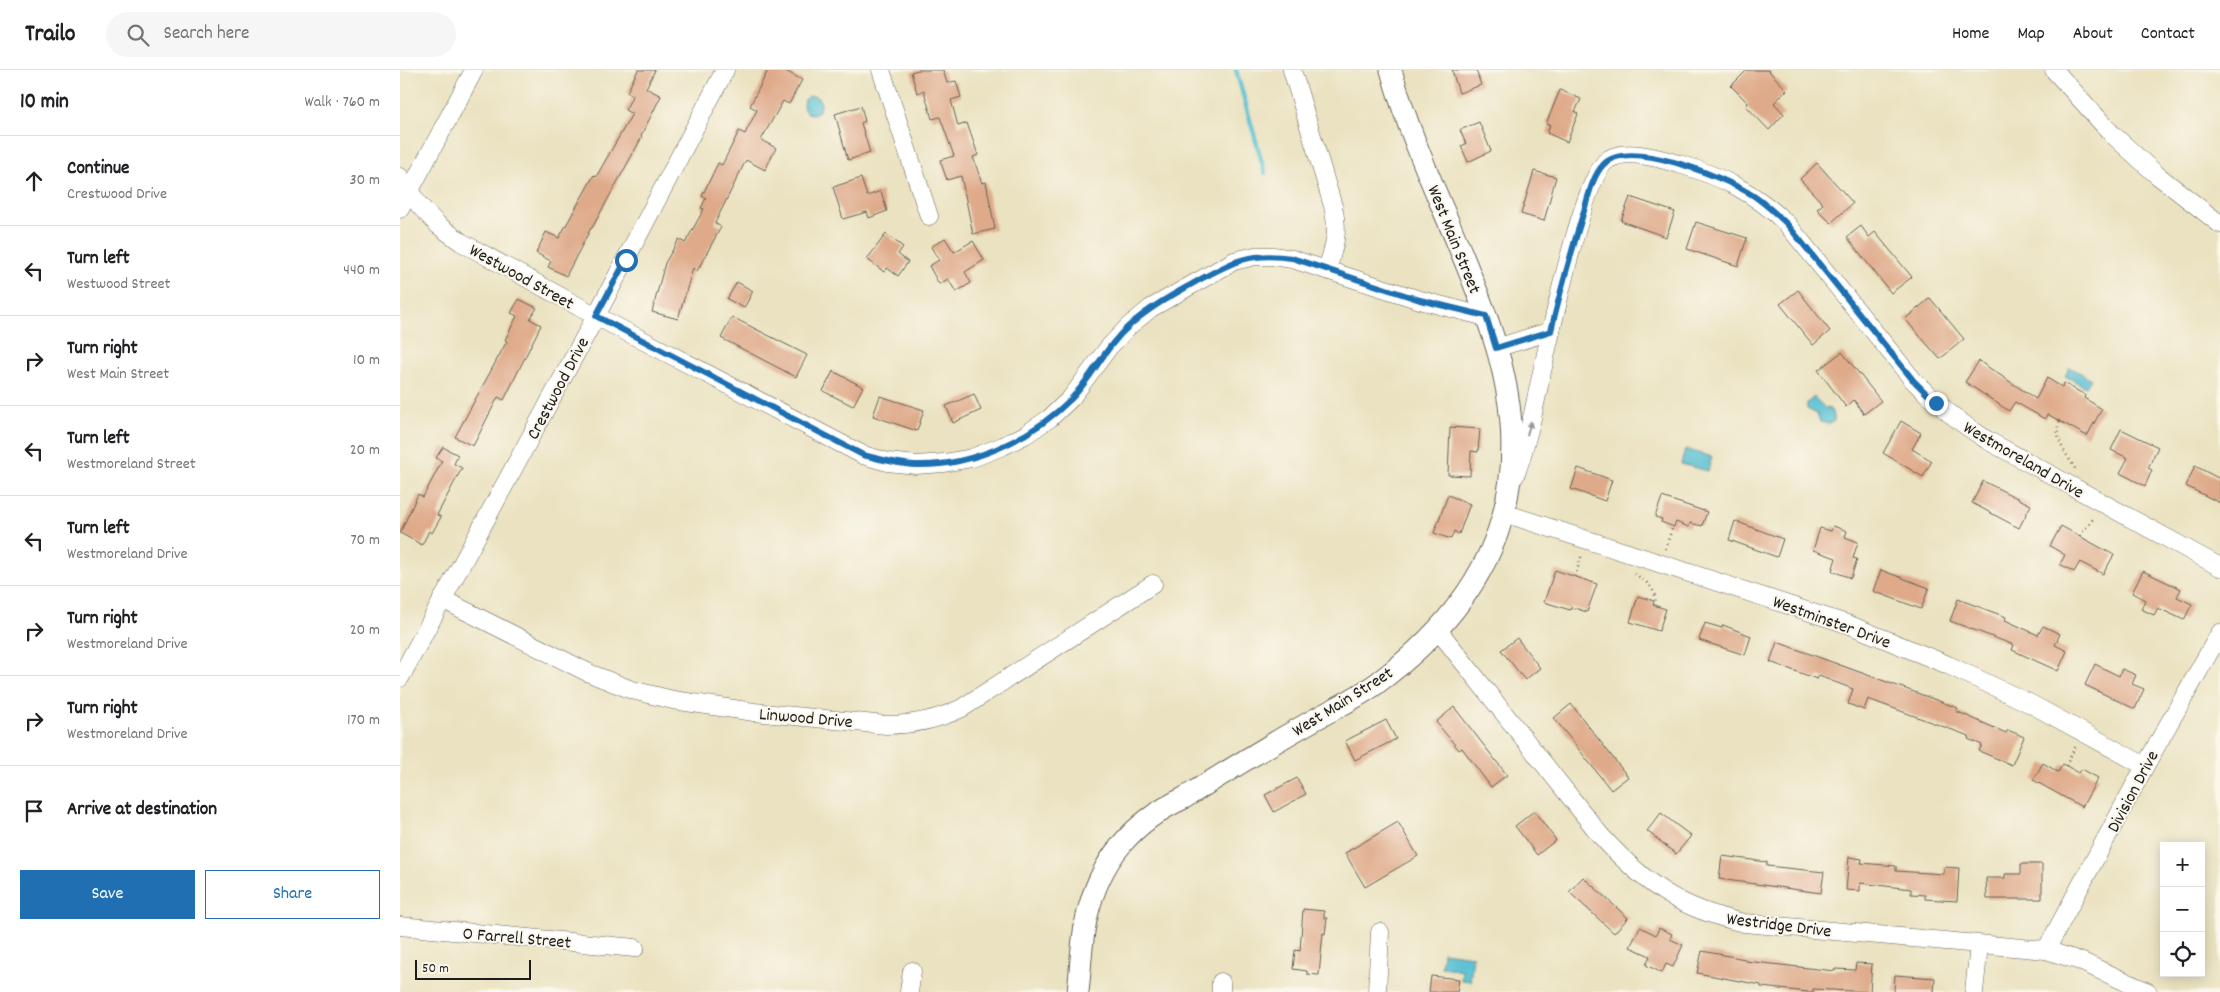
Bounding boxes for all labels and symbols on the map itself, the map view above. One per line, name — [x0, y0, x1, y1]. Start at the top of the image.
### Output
street label: West Main Street — [1420, 182, 1486, 298]
street label: Westwood Street — [464, 239, 578, 318]
route start — [615, 249, 638, 272]
street label: Crestwood Drive — [522, 334, 597, 445]
route end — [1925, 392, 1948, 415]
street label: Westmoreland Drive — [1958, 416, 2088, 506]
one-way arrow — [1526, 420, 1534, 435]
street label: Westminster Drive — [1769, 590, 1894, 656]
street label: West Main Street — [1288, 662, 1399, 744]
street label: Linwood Drive — [758, 703, 854, 736]
street label: Division Drive — [2102, 747, 2166, 838]
street label: Westridge Drive — [1725, 908, 1833, 945]
street label: O Farrell Street — [462, 922, 572, 957]
scale bar — [415, 957, 531, 980]

